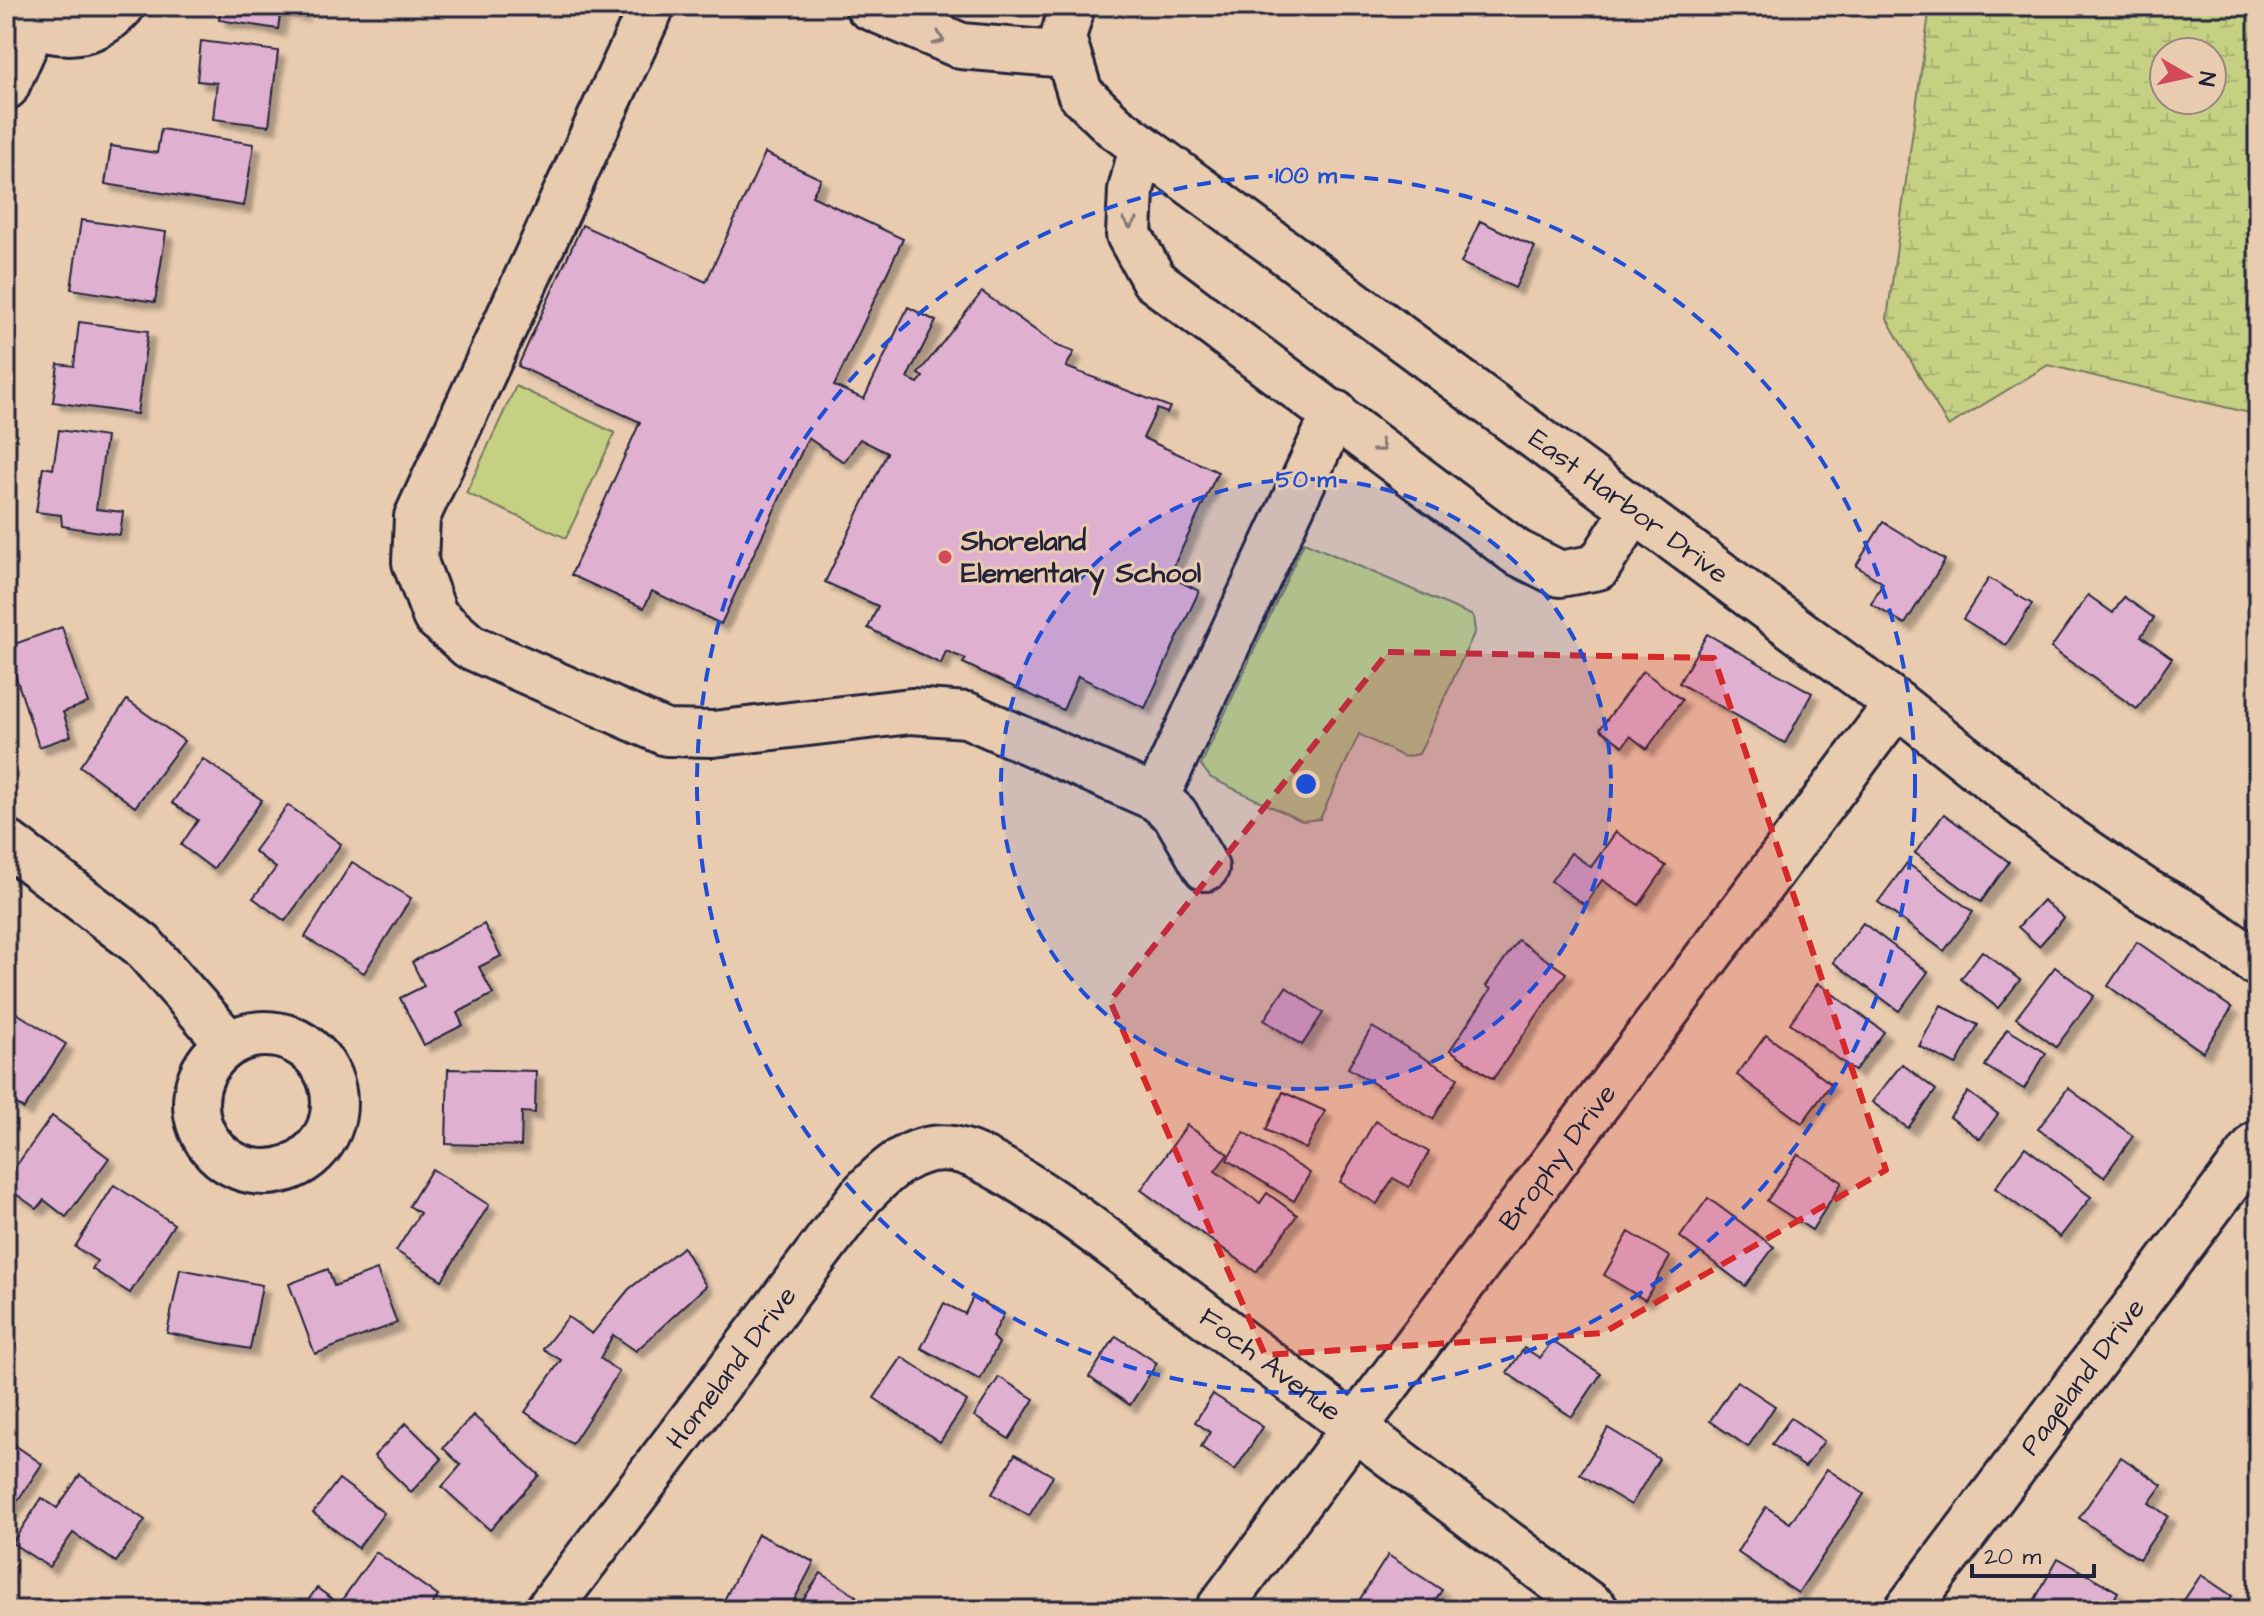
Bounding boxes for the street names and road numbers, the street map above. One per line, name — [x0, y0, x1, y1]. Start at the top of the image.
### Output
street label: East Harbor Drive — [1521, 419, 1737, 593]
street label: Brophy Drive — [1489, 1075, 1625, 1239]
street label: Homeland Drive — [657, 1278, 806, 1457]
street label: Pageland Drive — [2011, 1290, 2154, 1463]
street label: Foch Avenue — [1191, 1298, 1350, 1431]

